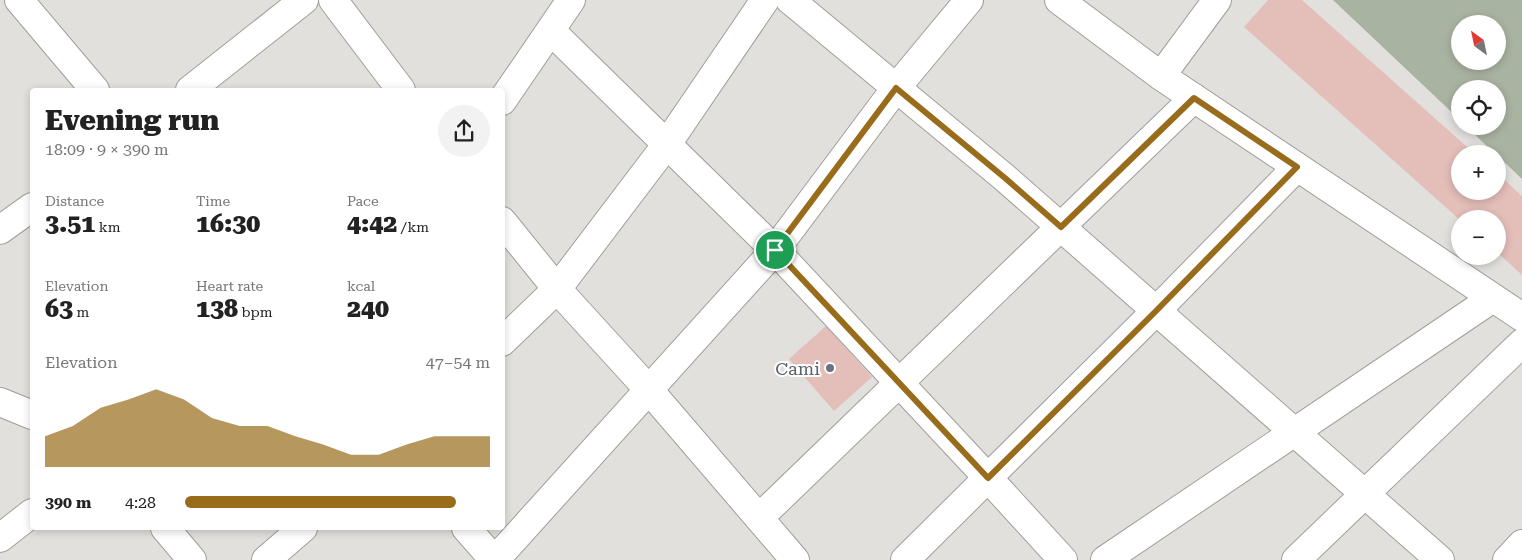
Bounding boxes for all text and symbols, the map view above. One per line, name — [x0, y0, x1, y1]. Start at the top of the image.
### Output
north arrow — [1451, 15, 1506, 70]
map controls — [1451, 15, 1506, 265]
button: locate — [1451, 80, 1506, 135]
text: Evening run — [45, 104, 219, 137]
button: share — [438, 105, 490, 157]
text: 18:09 · 9 × 390 m — [45, 140, 169, 159]
button: + — [1451, 145, 1506, 200]
text: Distance — [45, 193, 104, 209]
text: Time — [196, 193, 230, 209]
text: Pace — [347, 193, 379, 209]
text: 3.51 — [45, 209, 95, 238]
text: 16:30 — [196, 209, 260, 238]
text: 4:42 — [347, 209, 397, 238]
button: − — [1451, 210, 1506, 265]
text: km — [95, 219, 121, 235]
text: /km — [397, 219, 429, 235]
pin — [754, 229, 796, 271]
icon: arrive — [761, 236, 789, 264]
text: Elevation — [45, 278, 108, 294]
text: Heart rate — [196, 278, 263, 294]
text: kcal — [347, 278, 375, 294]
text: 63 — [45, 294, 73, 323]
text: 138 — [196, 294, 238, 323]
text: 240 — [347, 294, 389, 323]
text: m — [73, 304, 89, 320]
text: bpm — [238, 304, 273, 320]
text: Elevation — [45, 353, 118, 372]
text: 47–54 m — [426, 353, 490, 372]
place label: Cami — [775, 358, 820, 379]
marker: Cami — [824, 362, 836, 374]
text: 390 m — [45, 493, 91, 512]
text: 4:28 — [125, 493, 156, 512]

